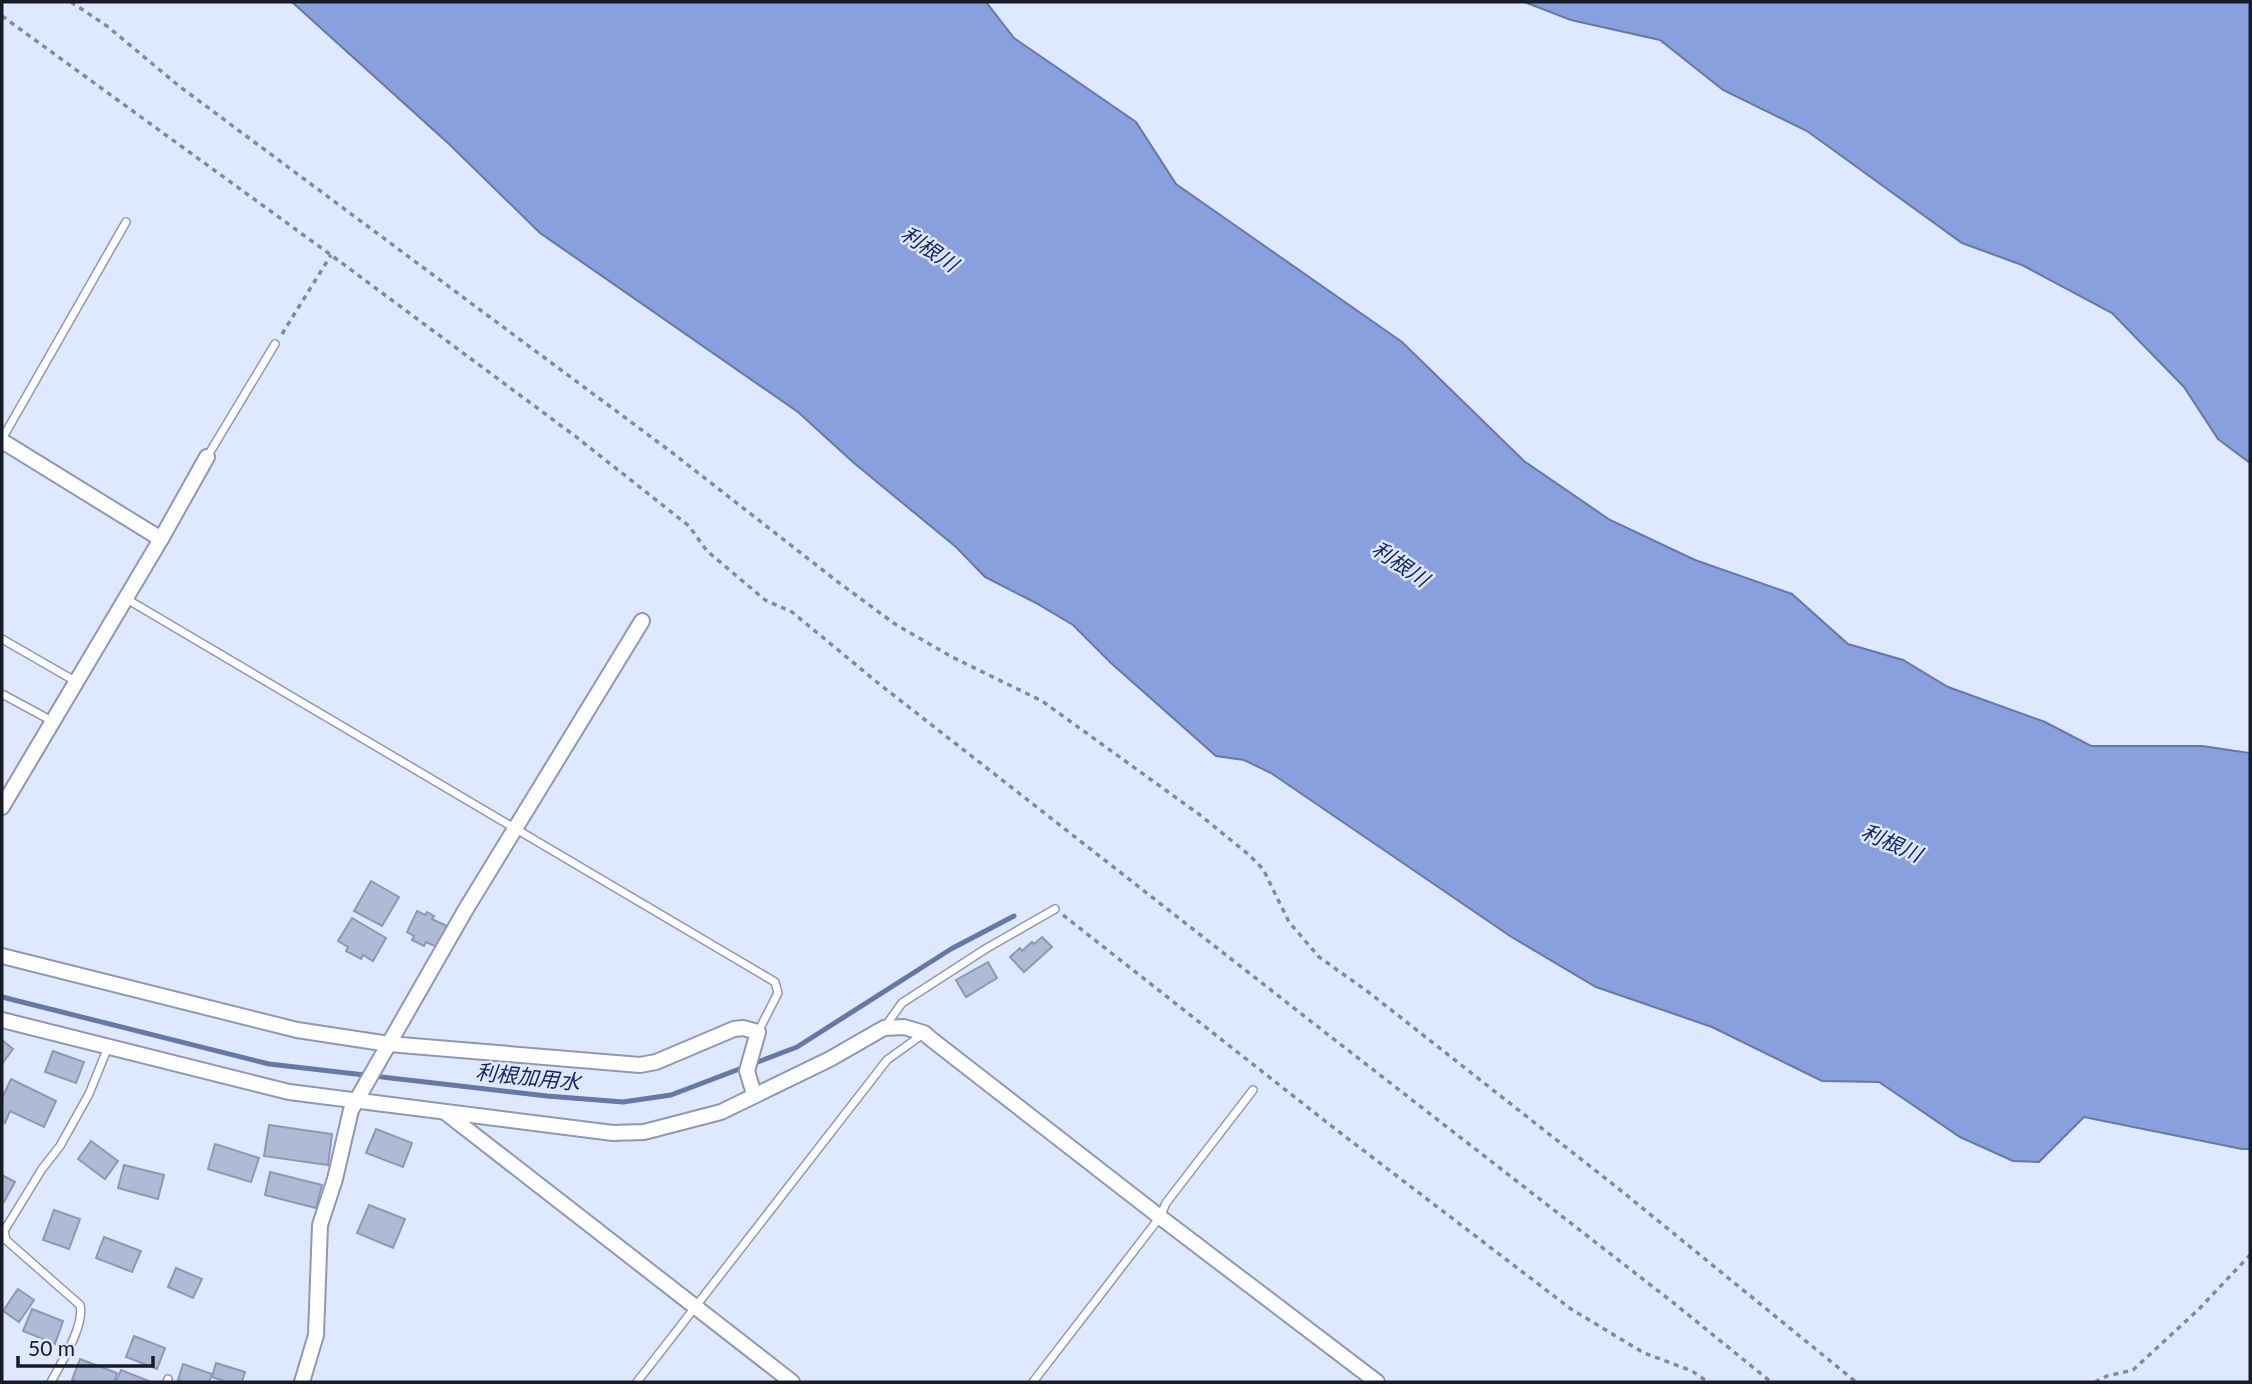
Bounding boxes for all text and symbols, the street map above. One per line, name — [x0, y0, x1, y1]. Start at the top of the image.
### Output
water label: 利根川 — [897, 220, 965, 277]
water label: 利根川 — [1368, 535, 1436, 592]
water label: 利根川 — [1858, 818, 1928, 867]
water label: 利根加用水 — [474, 1058, 584, 1094]
scale bar — [18, 1324, 152, 1368]
text: 50 m — [28, 1335, 75, 1360]

